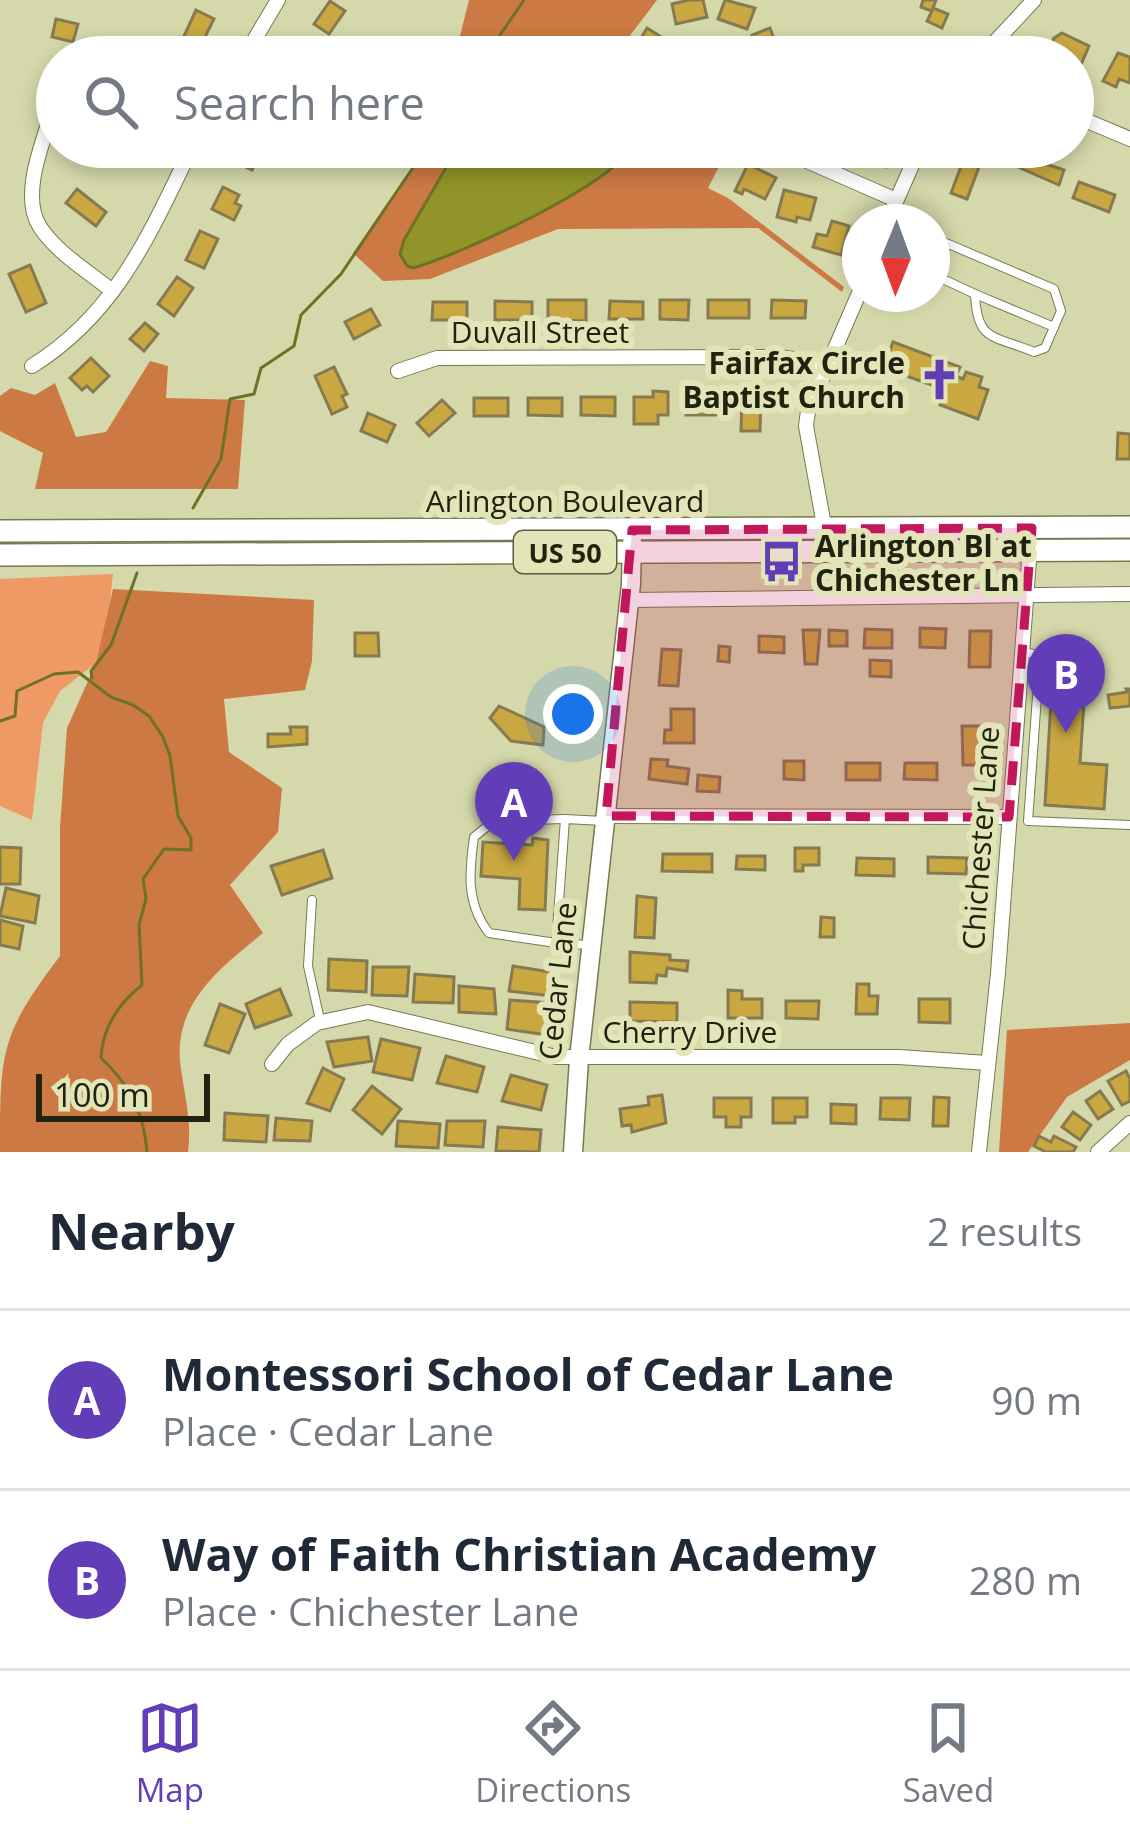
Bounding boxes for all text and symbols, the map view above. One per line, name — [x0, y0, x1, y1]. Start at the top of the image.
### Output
search box — [36, 36, 1094, 168]
icon: search — [78, 69, 144, 135]
text: Search here — [174, 72, 425, 133]
north arrow — [842, 204, 950, 312]
street label: Duvall Street — [451, 311, 629, 352]
place label: Fairfax Circle Baptist Church — [683, 342, 905, 417]
church icon: Fairfax Circle Baptist Church — [916, 356, 962, 402]
street label: Arlington Boulevard — [426, 480, 704, 521]
place label: Arlington Bl at Chichester Ln — [815, 525, 1032, 600]
road number: US 50 — [514, 531, 616, 573]
bus stop icon: Arlington Bl at Chichester Ln — [758, 539, 804, 585]
pin: B — [1027, 634, 1105, 733]
your location — [543, 684, 603, 744]
street label: Chichester Lane — [952, 725, 1008, 951]
pin: A — [475, 762, 553, 861]
street label: Cedar Lane — [528, 900, 586, 1062]
street label: Cherry Drive — [603, 1011, 777, 1052]
scale bar — [36, 1068, 210, 1121]
text: 100 m — [54, 1072, 150, 1117]
text: Nearby — [48, 1195, 235, 1265]
text: 2 results — [927, 1204, 1082, 1257]
text: Montessori School of Cedar Lane — [162, 1343, 894, 1404]
text: A — [74, 1373, 100, 1426]
text: 90 m — [991, 1373, 1082, 1426]
text: Place · Cedar Lane — [162, 1404, 494, 1457]
text: Way of Faith Christian Academy — [162, 1523, 876, 1584]
text: B — [74, 1553, 100, 1606]
text: 280 m — [969, 1553, 1082, 1606]
text: Place · Chichester Lane — [162, 1584, 579, 1637]
tab: Map — [136, 1695, 204, 1812]
tab: Directions — [475, 1695, 631, 1812]
tab: Saved — [903, 1695, 994, 1812]

